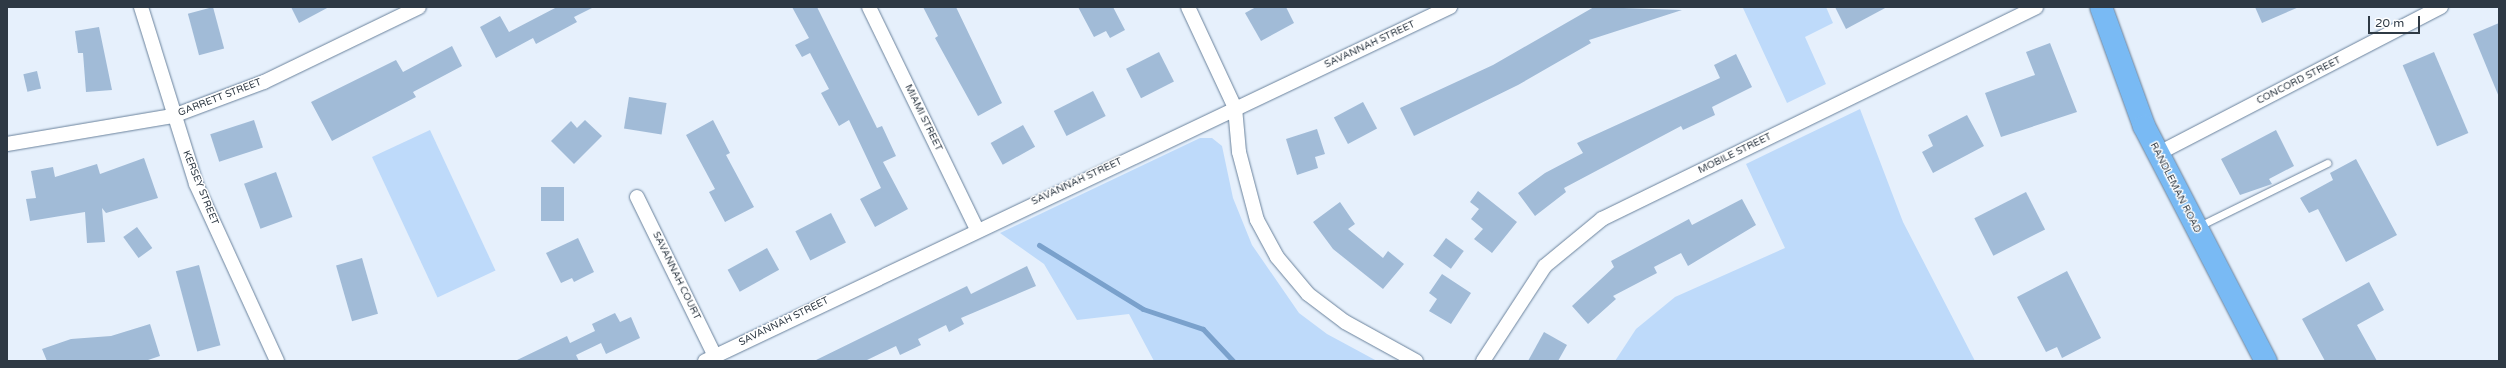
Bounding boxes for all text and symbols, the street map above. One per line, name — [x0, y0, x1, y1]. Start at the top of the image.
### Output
scale bar — [2370, 8, 2422, 34]
text: 20 m — [2375, 16, 2404, 30]
street label: SAVANNAH STREET — [1323, 19, 1417, 71]
street label: CONCORD STREET — [2255, 55, 2343, 107]
street label: GARRETT STREET — [177, 77, 263, 119]
street label: MIAMI STREET — [902, 83, 944, 153]
street label: MOBILE STREET — [1696, 131, 1774, 177]
street label: RANDLEMAN ROAD — [2147, 141, 2203, 235]
street label: KERSEY STREET — [180, 149, 220, 227]
street label: SAVANNAH STREET — [1030, 156, 1124, 208]
street label: SAVANNAH COURT — [649, 230, 703, 322]
street label: SAVANNAH STREET — [737, 295, 831, 349]

